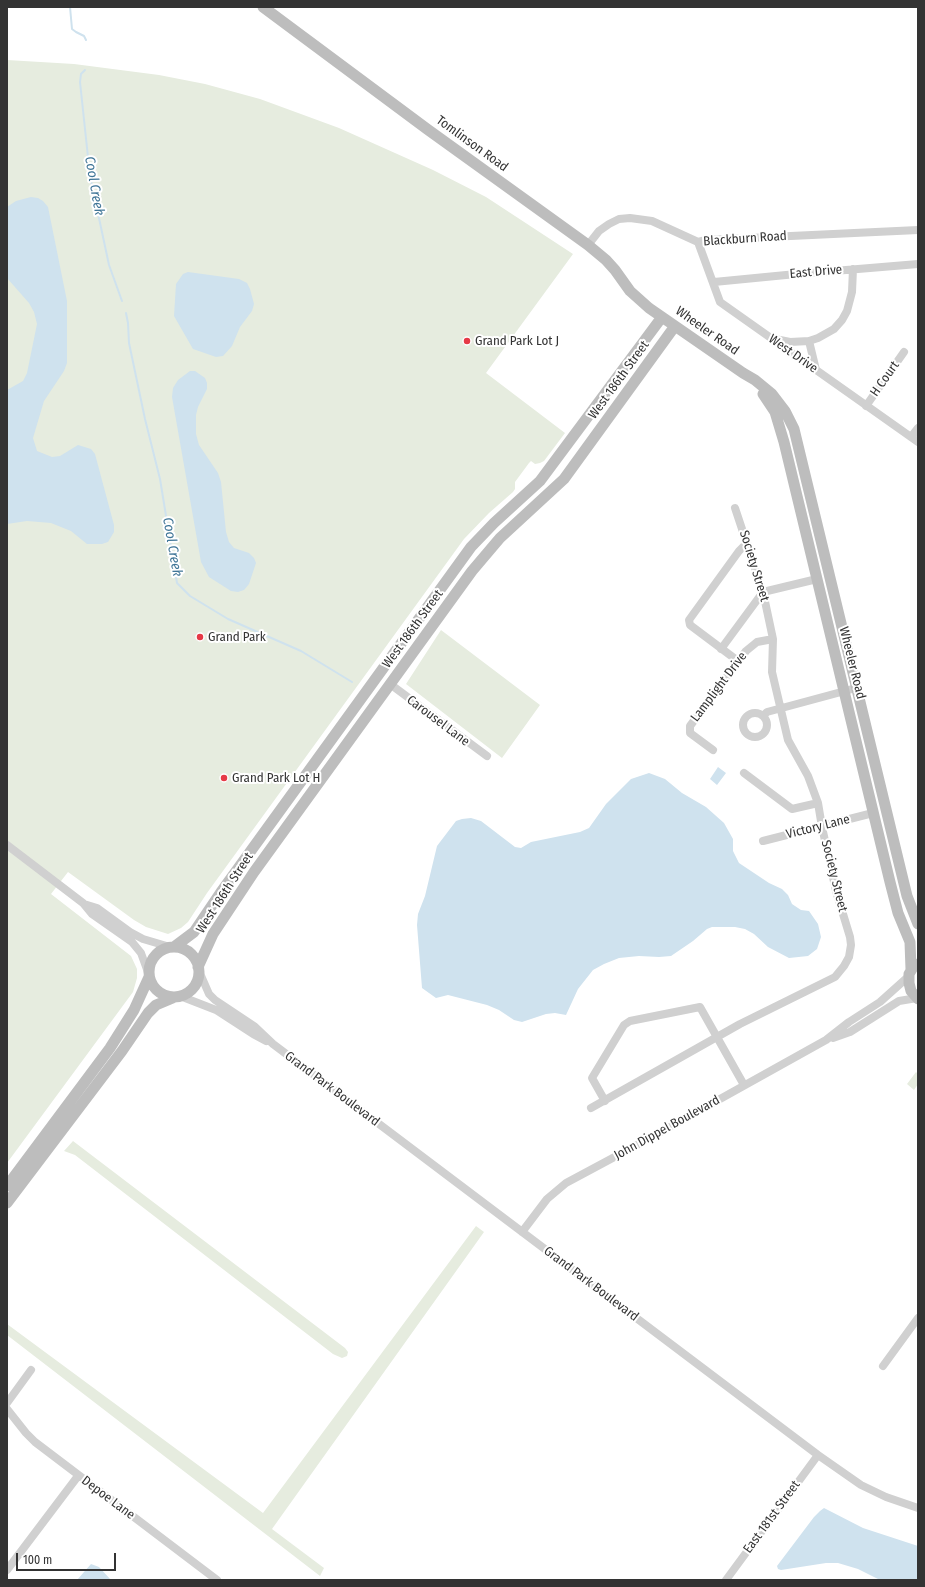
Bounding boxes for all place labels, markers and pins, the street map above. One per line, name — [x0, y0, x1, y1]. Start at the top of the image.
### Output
place label: Grand Park Lot J — [475, 333, 559, 349]
marker: Grand Park Lot J — [462, 336, 472, 346]
place label: Grand Park — [208, 629, 266, 645]
marker: Grand Park — [195, 632, 205, 642]
place label: Grand Park Lot H — [232, 770, 320, 786]
marker: Grand Park Lot H — [219, 773, 229, 783]

